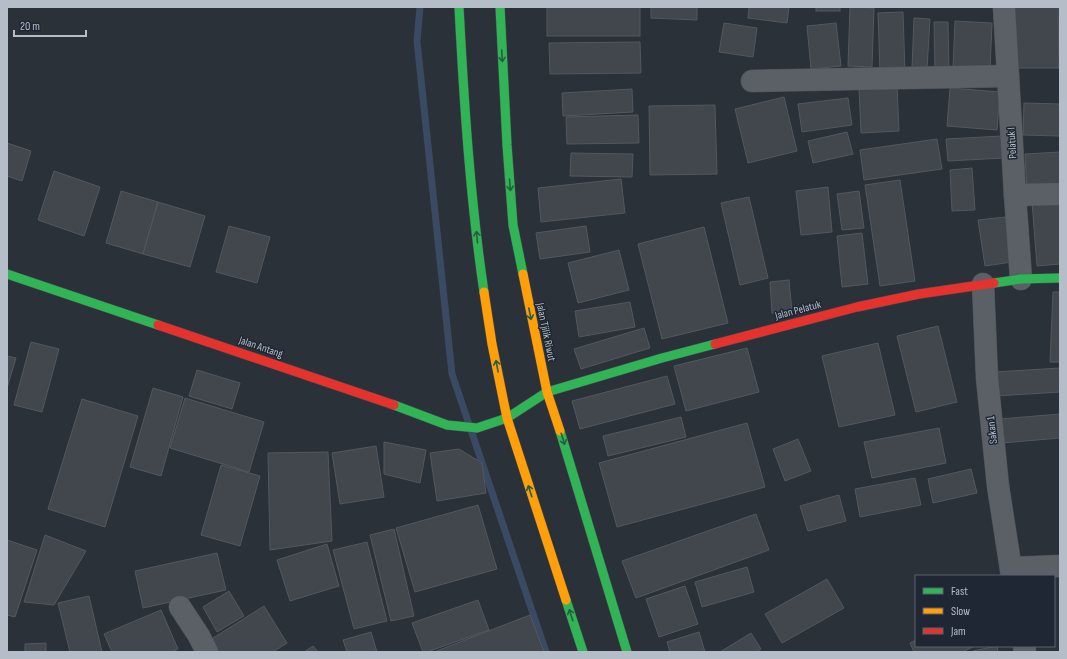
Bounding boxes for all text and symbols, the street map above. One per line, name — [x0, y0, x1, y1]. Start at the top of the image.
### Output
scale bar — [14, 12, 86, 38]
text: 20 m — [20, 19, 40, 34]
one-way arrow — [498, 49, 506, 62]
street label: Pelatuk I — [1005, 127, 1019, 159]
one-way arrow — [506, 178, 513, 191]
one-way arrow — [473, 231, 481, 244]
street label: Jalan Pelatuk — [773, 297, 823, 323]
street label: Jalan Tjilik Riwut — [533, 301, 559, 363]
one-way arrow — [526, 307, 534, 320]
street label: Jalan Antang — [236, 333, 285, 361]
one-way arrow — [492, 360, 500, 373]
street label: Sakan 1 — [984, 415, 1000, 444]
one-way arrow — [560, 433, 567, 446]
one-way arrow — [526, 486, 534, 498]
legend — [915, 575, 1055, 647]
text: Fast — [951, 584, 968, 599]
text: Slow — [951, 604, 970, 619]
one-way arrow — [566, 609, 574, 621]
text: Jam — [950, 624, 966, 639]

